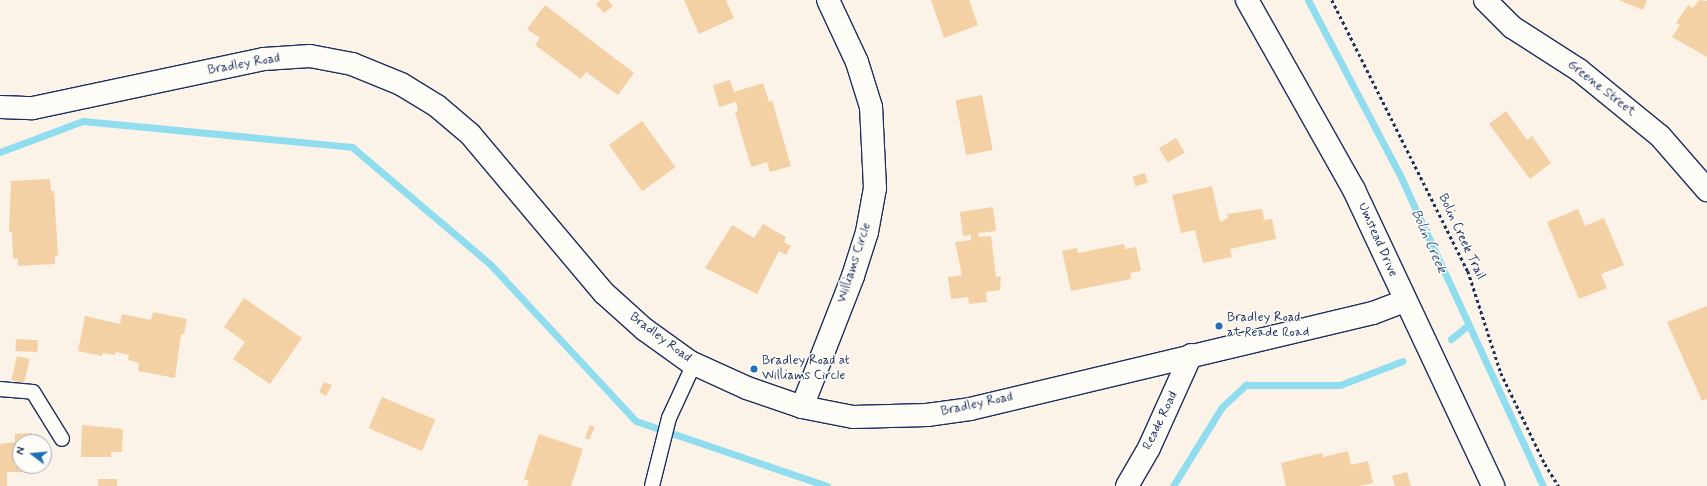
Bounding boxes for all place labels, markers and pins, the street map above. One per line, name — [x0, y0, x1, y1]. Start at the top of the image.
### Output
place label: Bradley Road at Reade Road — [1227, 311, 1307, 342]
marker: Bradley Road at Reade Road — [1214, 321, 1224, 331]
place label: Bradley Road at Williams Circle — [762, 354, 852, 385]
marker: Bradley Road at Williams Circle — [749, 364, 759, 374]

